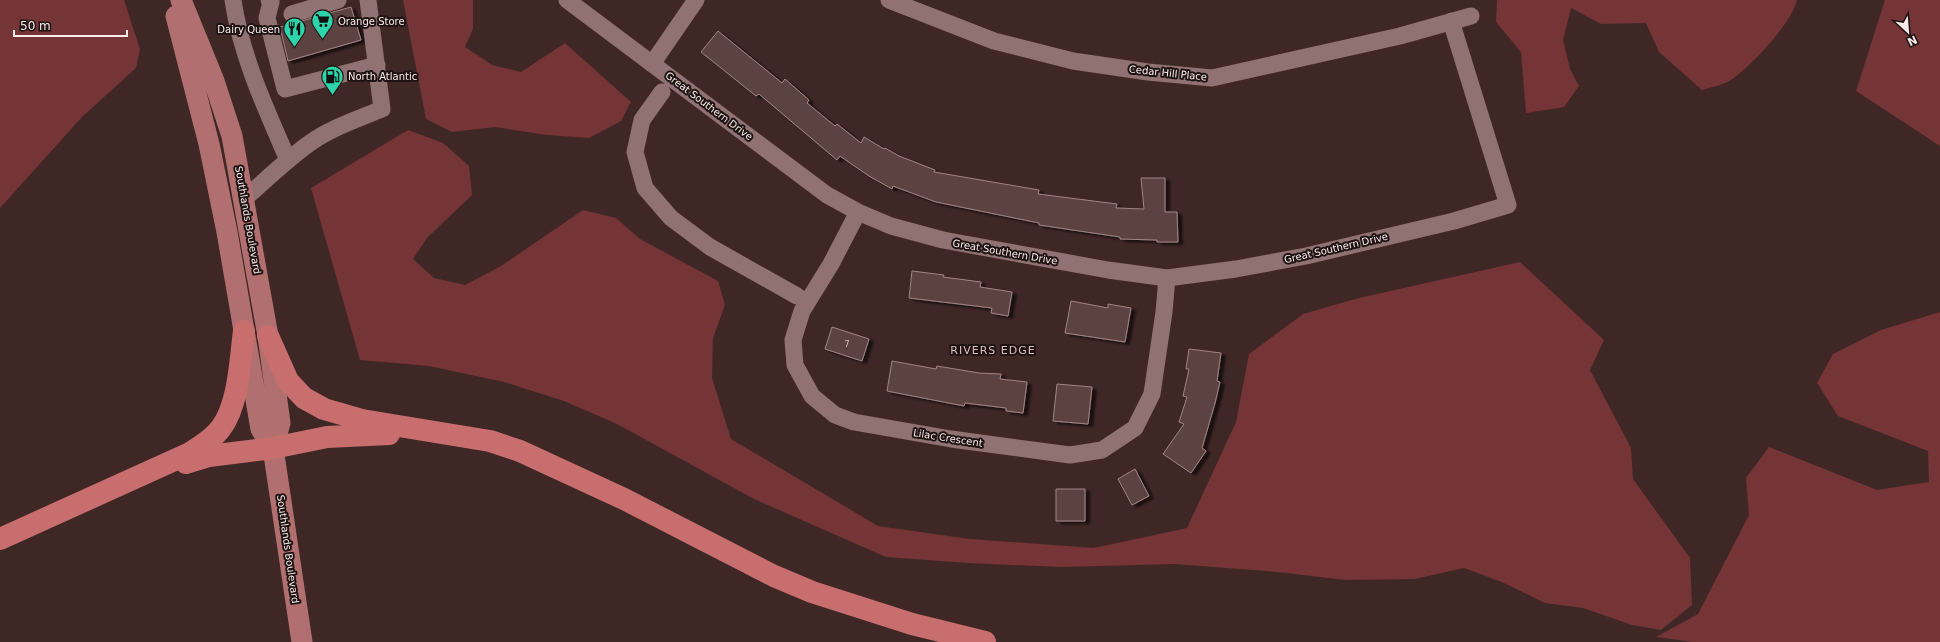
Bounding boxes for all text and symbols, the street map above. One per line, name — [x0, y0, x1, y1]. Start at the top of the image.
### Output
supermarket icon: Orange Store — [309, 8, 335, 41]
scale bar — [14, 12, 127, 38]
north arrow — [1888, 12, 1928, 52]
restaurant icon: Dairy Queen — [282, 16, 308, 49]
place label: Orange Store — [338, 16, 405, 27]
text: 50 m — [20, 19, 51, 33]
place label: Dairy Queen — [217, 24, 280, 35]
text: N — [1905, 33, 1919, 48]
fuel station icon: North Atlantic — [319, 63, 345, 96]
street label: Cedar Hill Place — [1128, 63, 1208, 83]
street label: Great Southern Drive — [663, 70, 755, 142]
place label: North Atlantic — [348, 71, 417, 82]
street label: Southlands Boulevard — [233, 165, 263, 275]
street label: Great Southern Drive — [1283, 231, 1389, 265]
street label: Great Southern Drive — [952, 237, 1058, 267]
house number: 7 — [844, 340, 850, 349]
district label: RIVERS EDGE — [950, 344, 1036, 357]
street label: Lilac Crescent — [913, 427, 984, 449]
street label: Southlands Boulevard — [275, 494, 301, 604]

